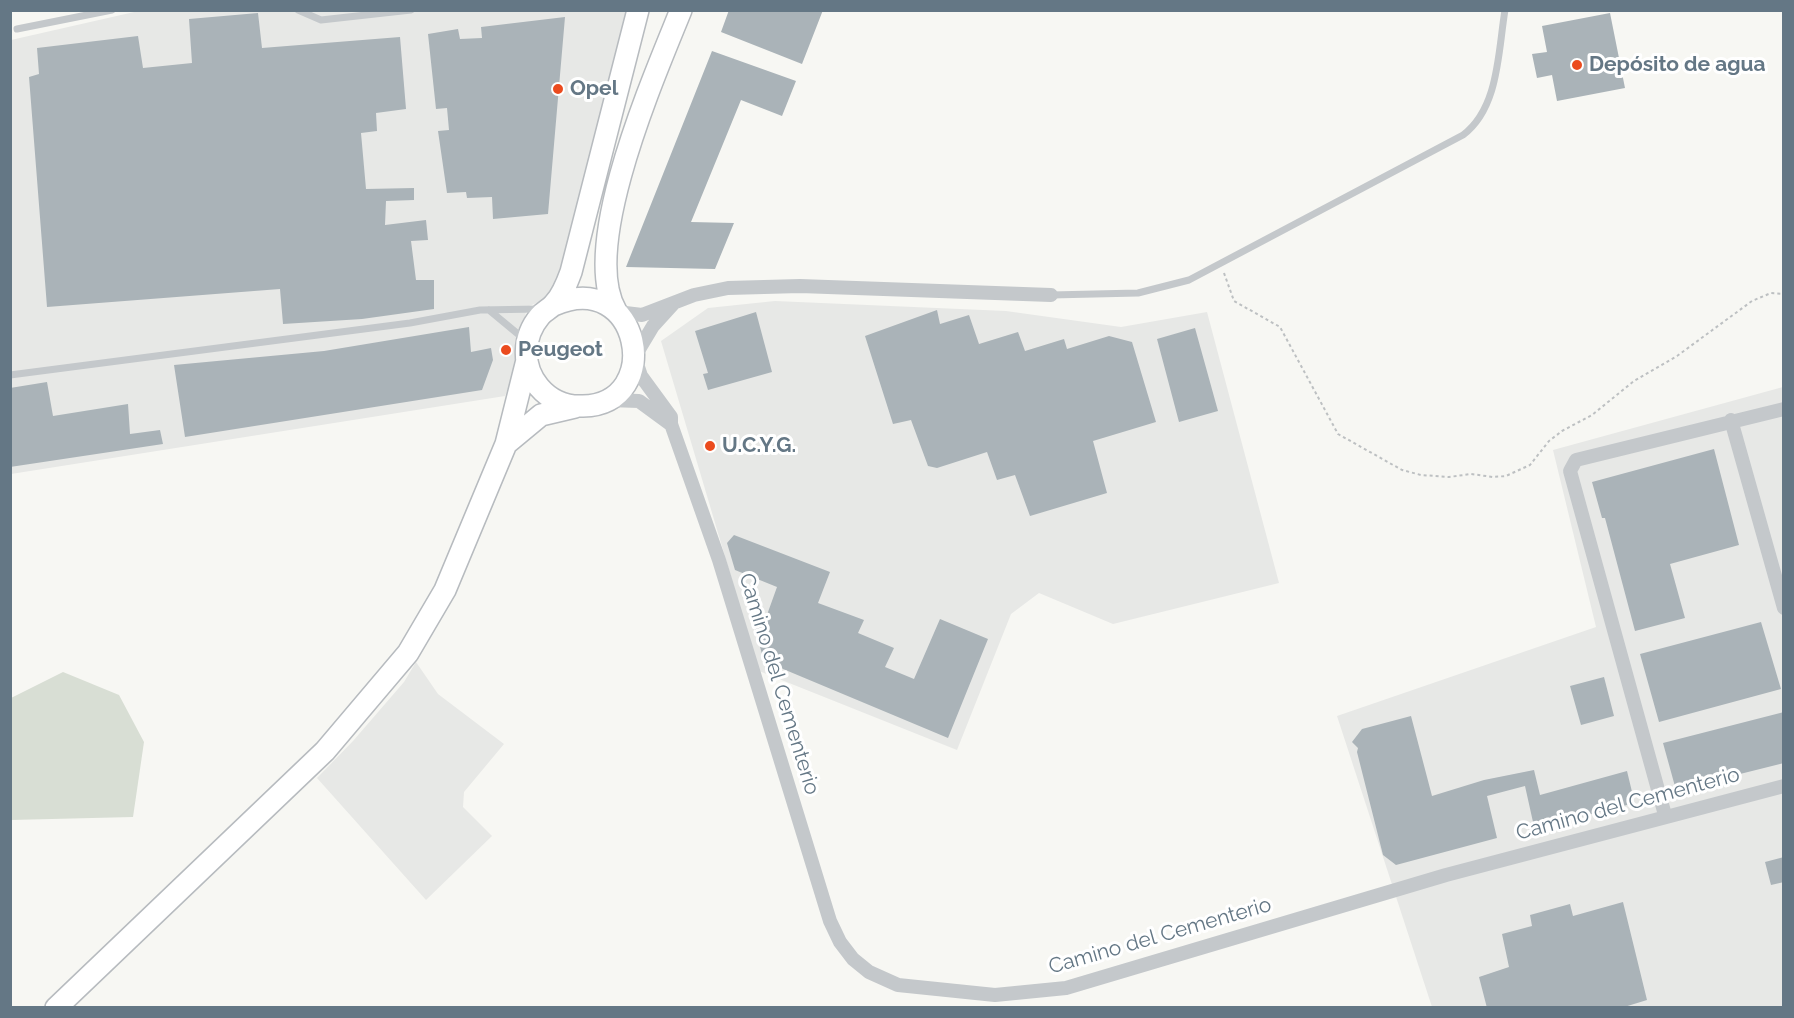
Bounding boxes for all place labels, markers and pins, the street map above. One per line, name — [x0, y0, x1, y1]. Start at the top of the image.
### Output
place label: Depósito de agua — [1589, 52, 1766, 78]
marker: Depósito de agua — [1570, 58, 1584, 72]
place label: Opel — [570, 76, 618, 102]
marker: Opel — [551, 82, 565, 96]
place label: Peugeot — [518, 337, 603, 363]
marker: Peugeot — [499, 343, 513, 357]
place label: U.C.Y.G. — [722, 433, 796, 459]
marker: U.C.Y.G. — [703, 439, 717, 453]

